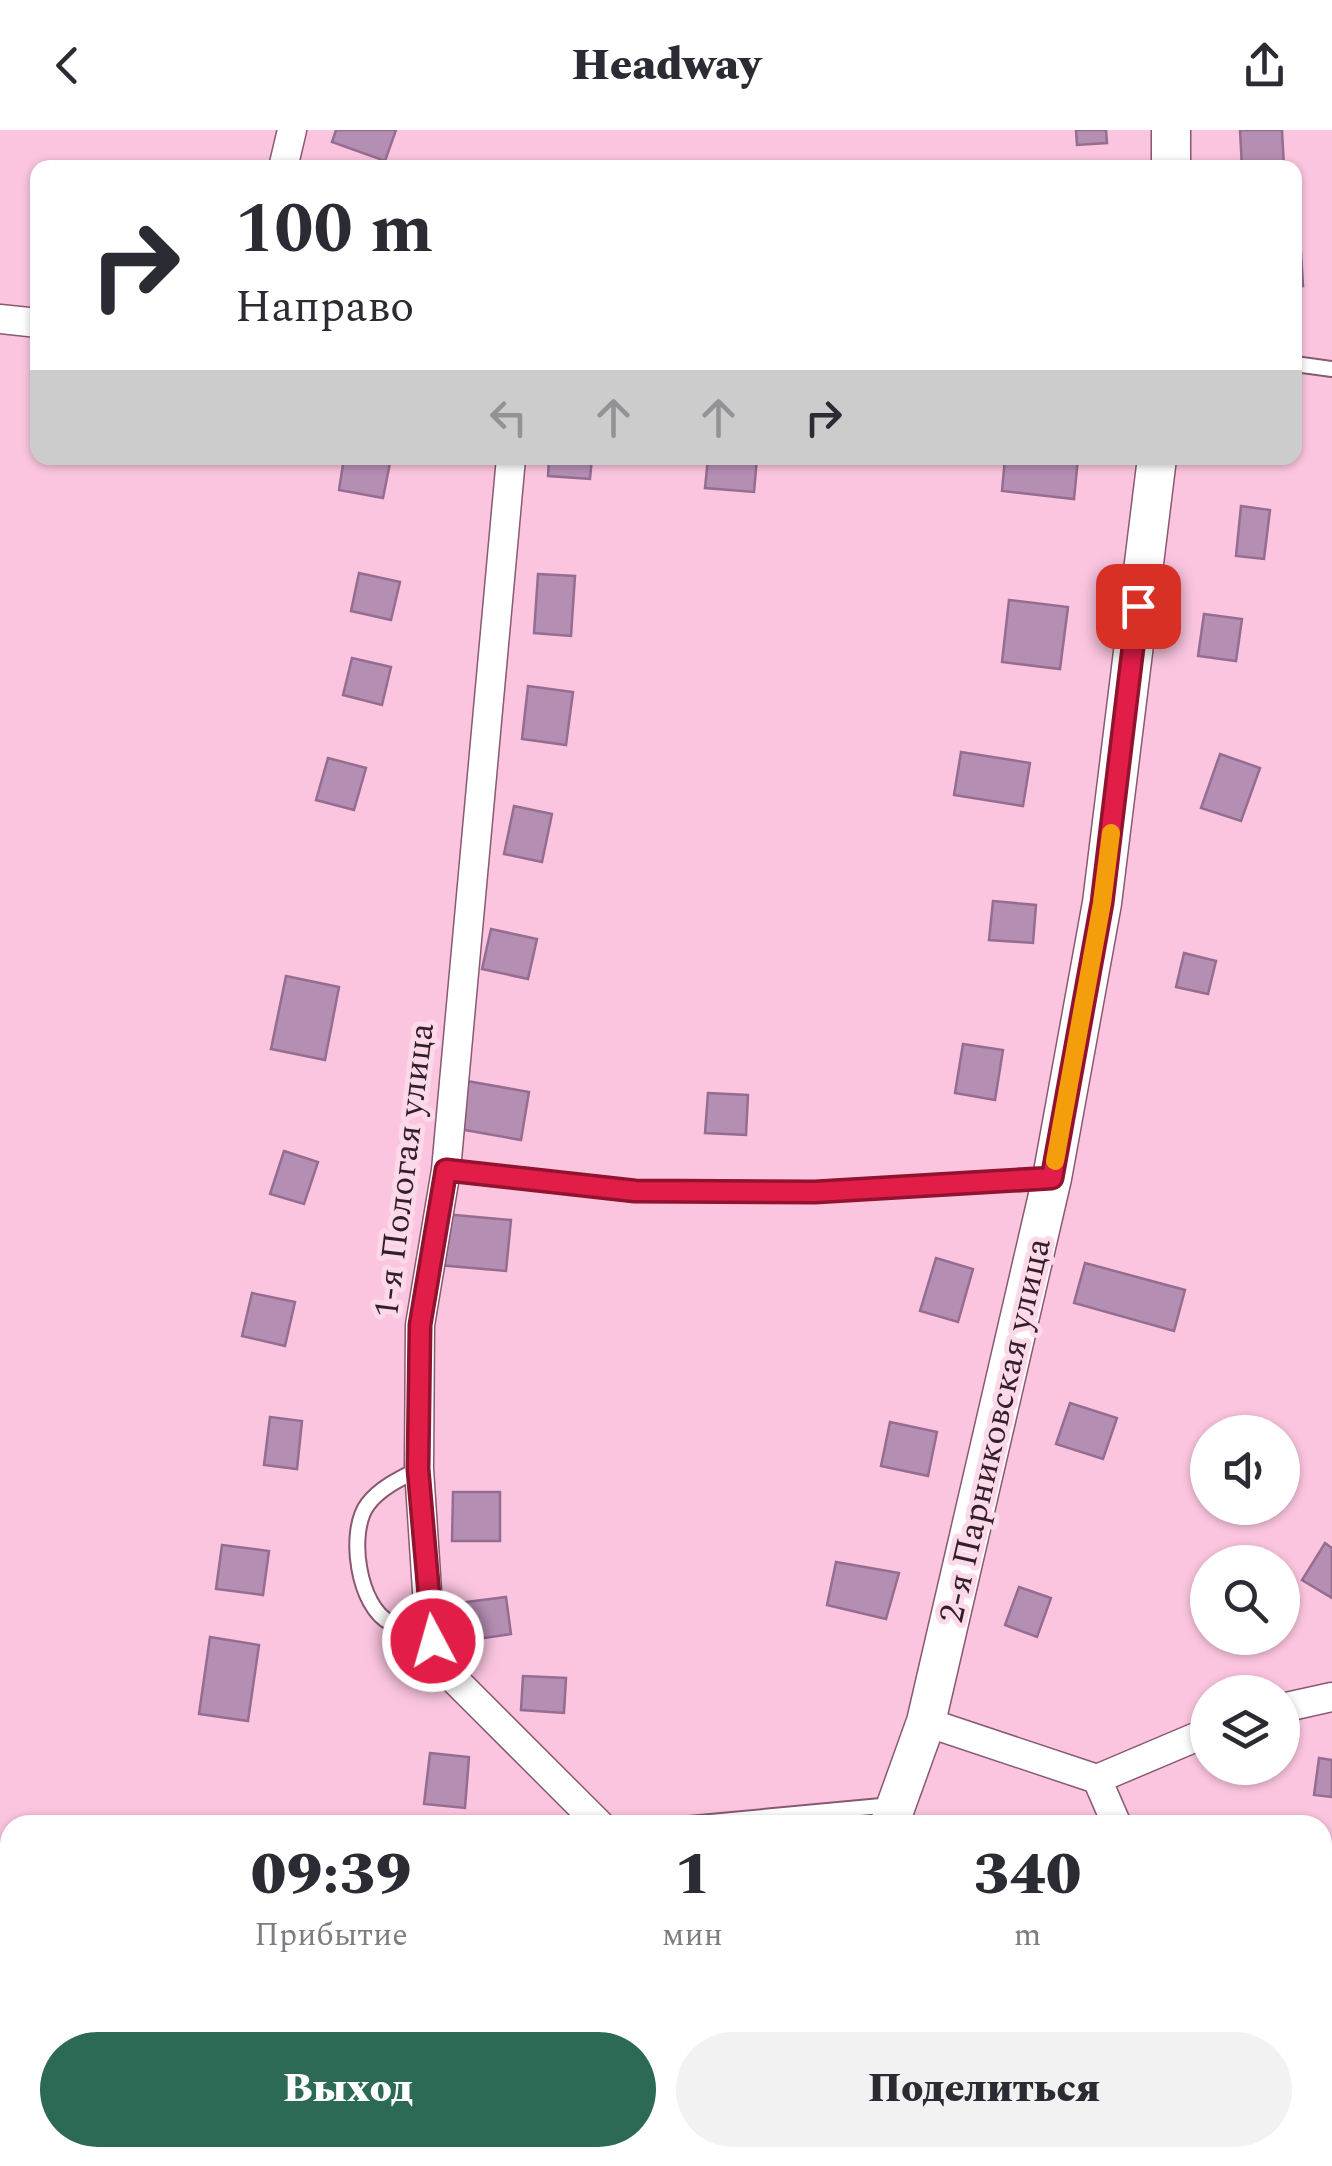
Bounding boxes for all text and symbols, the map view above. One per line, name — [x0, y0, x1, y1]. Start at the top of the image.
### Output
text: Headway — [571, 31, 761, 100]
icon: back — [40, 38, 95, 93]
icon: share — [1237, 38, 1292, 93]
text: 100 m — [235, 177, 433, 283]
icon: right — [70, 200, 200, 330]
text: Направо — [235, 273, 414, 342]
icon: left — [481, 390, 536, 445]
icon: ahead — [586, 390, 641, 445]
icon: ahead — [691, 390, 746, 445]
icon: right — [796, 390, 851, 445]
pin — [1096, 564, 1181, 649]
icon: arrive — [1111, 579, 1166, 634]
street label: 1-я Пологая улица — [360, 1020, 449, 1321]
street label: 2-я Парниковская улица — [925, 1232, 1066, 1628]
map controls — [1190, 1415, 1300, 1785]
button: sound — [1190, 1415, 1300, 1525]
button: search — [1190, 1545, 1300, 1655]
position arrow — [381, 1589, 485, 1693]
button: layers — [1190, 1675, 1300, 1785]
text: 09:39 — [251, 1829, 411, 1921]
text: 1 — [674, 1829, 710, 1921]
text: 340 — [973, 1829, 1081, 1921]
text: Прибытие — [254, 1911, 408, 1960]
text: мин — [662, 1911, 723, 1960]
text: m — [1014, 1911, 1041, 1960]
button: Выход — [40, 2032, 656, 2147]
button: Поделиться — [676, 2032, 1292, 2147]

